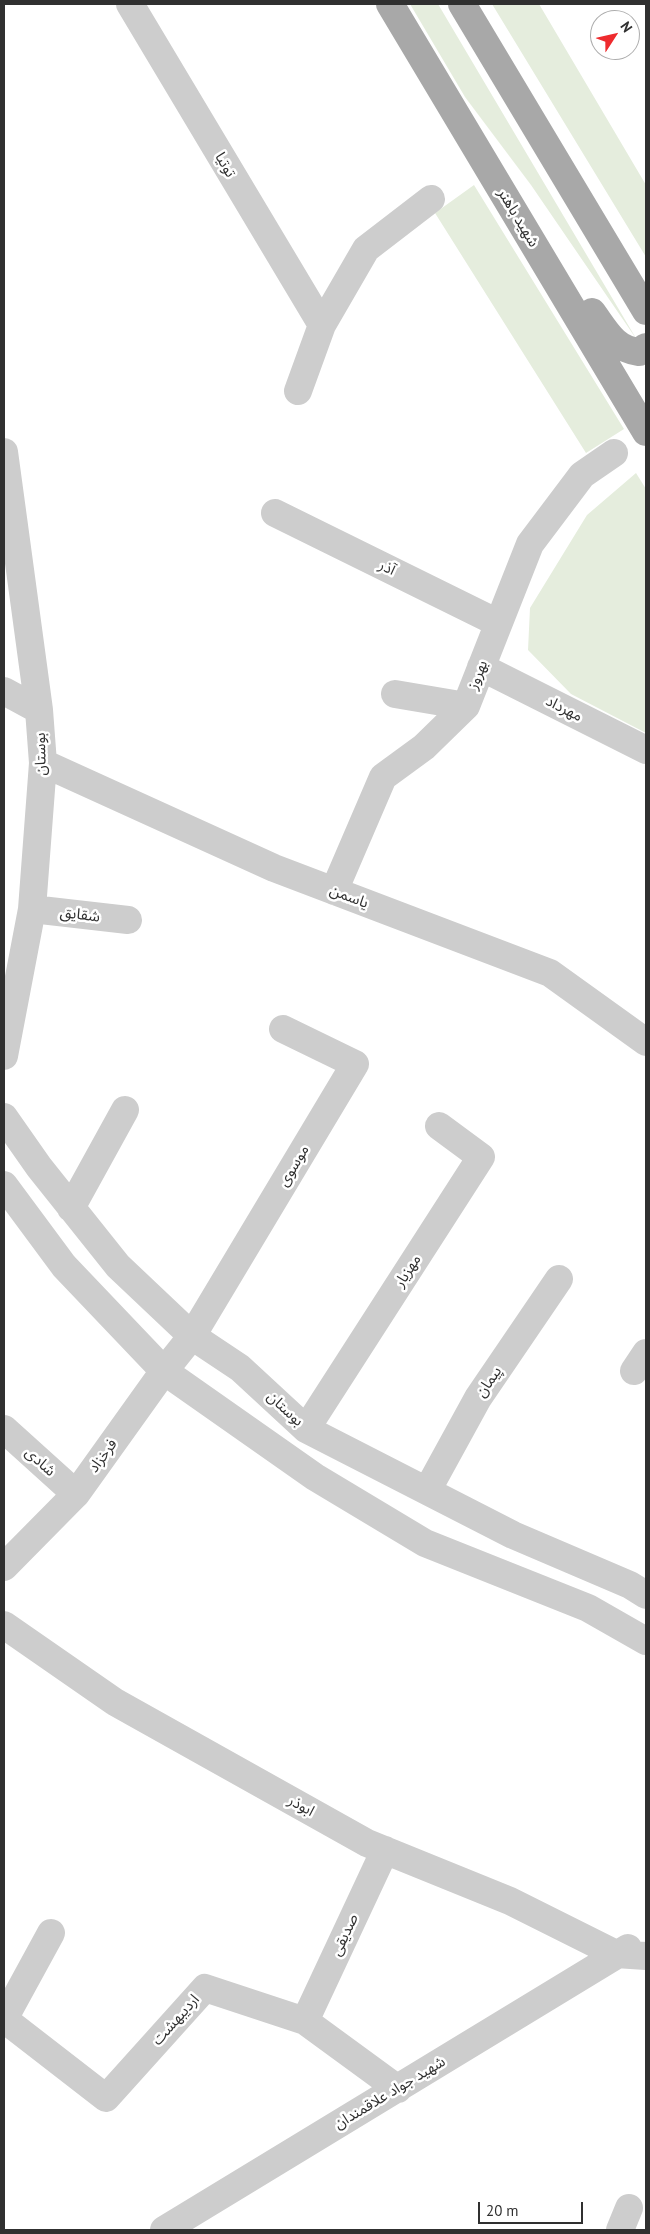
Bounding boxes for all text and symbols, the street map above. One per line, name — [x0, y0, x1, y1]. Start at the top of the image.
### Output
north arrow — [590, 10, 640, 60]
text: N — [616, 18, 636, 36]
street label: توتیا — [211, 149, 239, 181]
street label: شهید باهنر — [494, 185, 542, 251]
street label: آذر — [376, 556, 398, 580]
street label: بهروز — [464, 658, 492, 692]
street label: مهرداد — [543, 692, 585, 726]
street label: بوستان — [32, 732, 50, 776]
street label: یاسمن — [327, 881, 371, 913]
street label: شقایق — [59, 904, 101, 926]
street label: موسوی — [275, 1142, 313, 1190]
street label: مهزیار — [391, 1251, 425, 1291]
street label: پیمان — [472, 1363, 506, 1401]
street label: بوستان — [263, 1388, 307, 1430]
street label: فرخزاد — [85, 1436, 121, 1476]
street label: شادی — [21, 1444, 59, 1480]
street label: ابوذر — [285, 1791, 317, 1821]
street label: صدیقی — [327, 1911, 363, 1959]
street label: اردیبهشت — [149, 1991, 203, 2049]
street label: شهید جواد علاقمندان — [331, 2053, 449, 2133]
scale bar — [480, 2192, 585, 2224]
text: 20 m — [486, 2201, 519, 2220]

